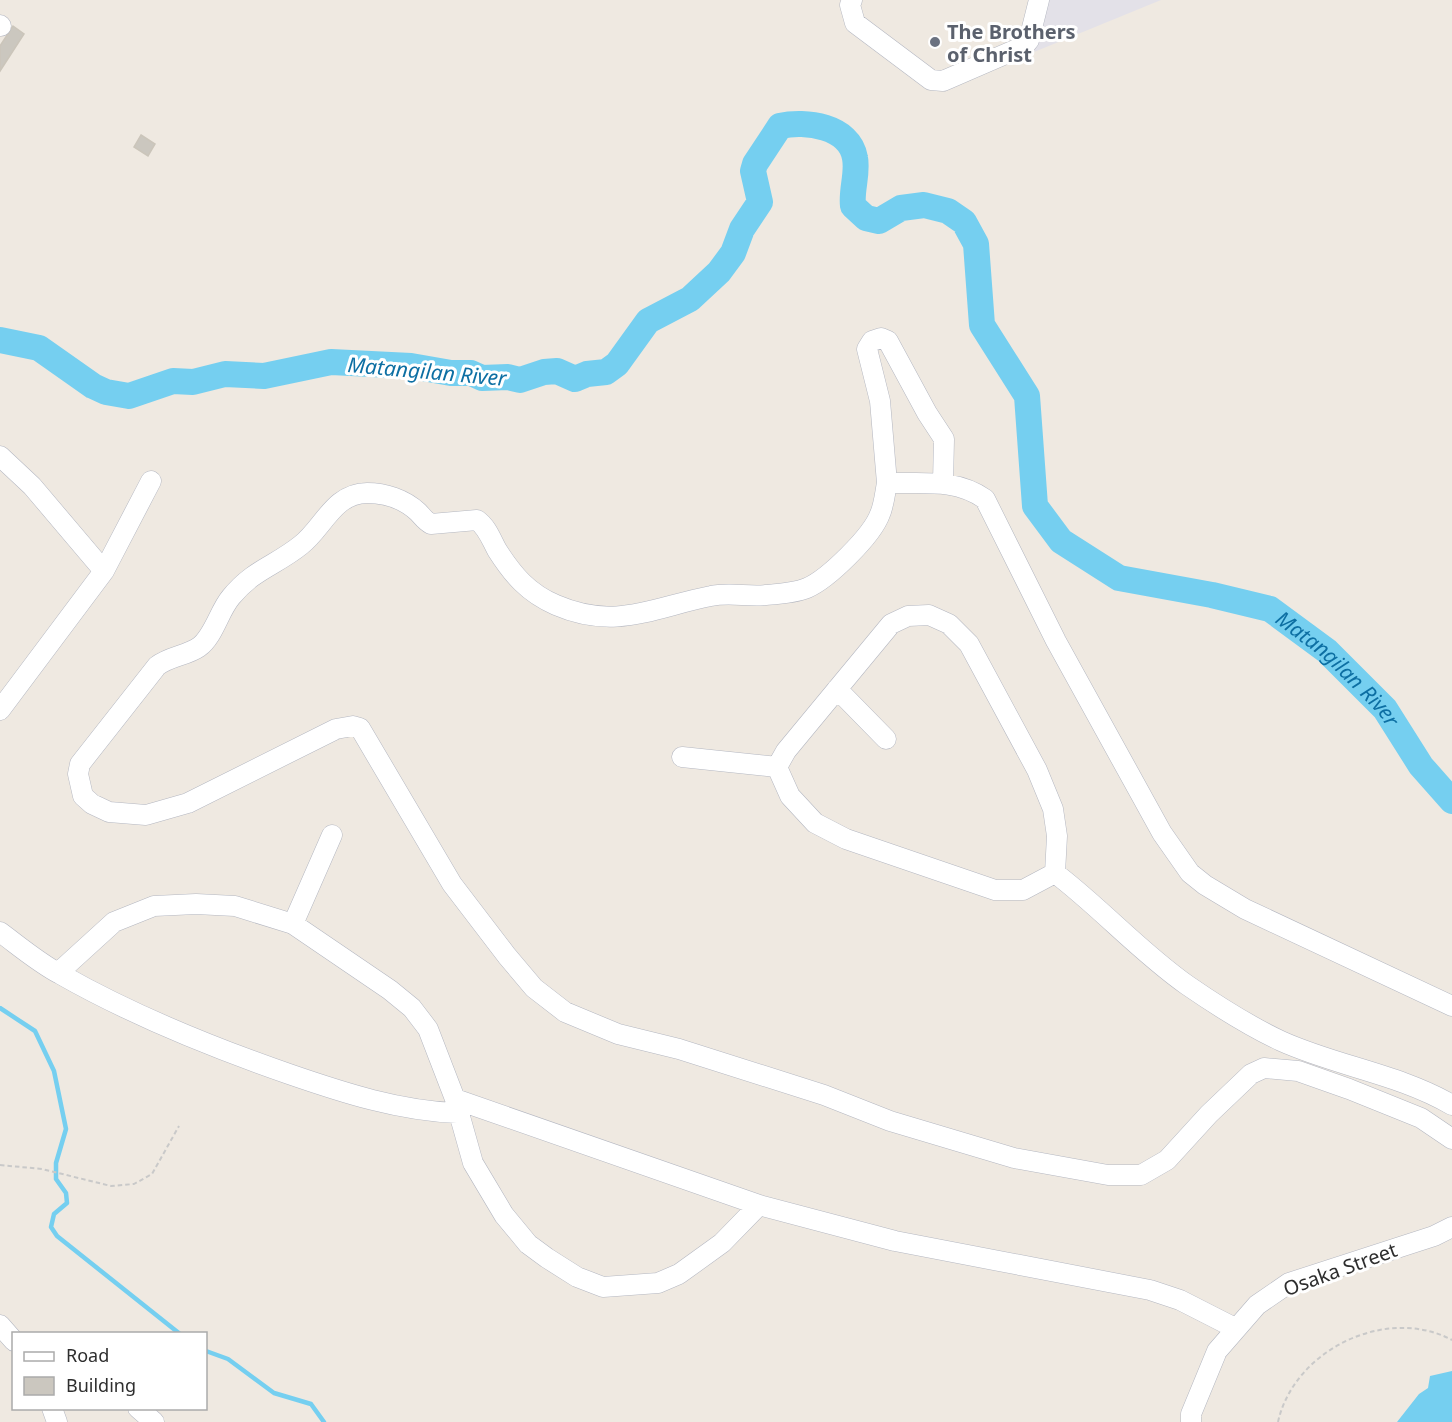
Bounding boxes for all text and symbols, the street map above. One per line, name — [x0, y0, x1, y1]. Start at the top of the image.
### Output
place label: The Brothers of Christ — [947, 18, 1076, 68]
marker: The Brothers of Christ — [928, 35, 942, 49]
water label: Matangilan River — [346, 350, 509, 392]
water label: Matangilan River — [1270, 604, 1407, 733]
street label: Osaka Street — [1279, 1236, 1401, 1302]
legend — [12, 1332, 207, 1410]
text: Road — [66, 1343, 109, 1367]
text: Building — [66, 1373, 136, 1397]

